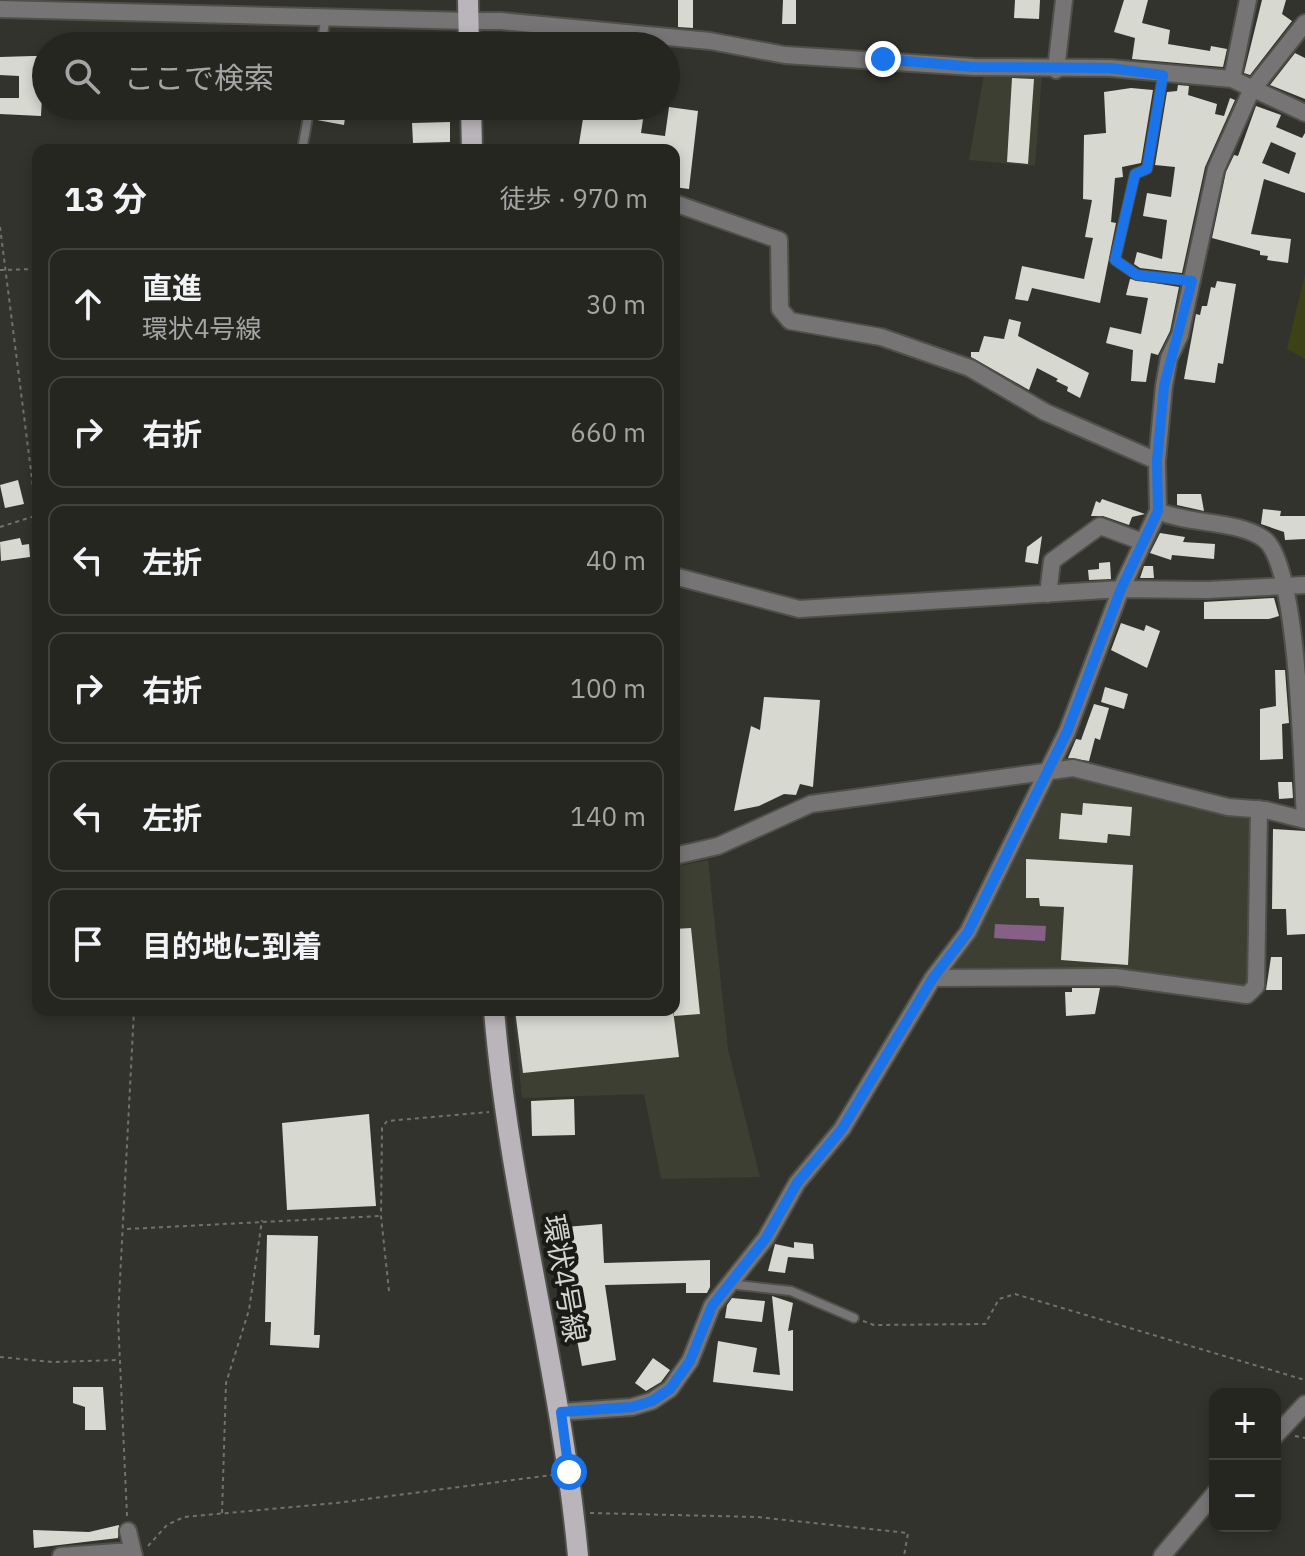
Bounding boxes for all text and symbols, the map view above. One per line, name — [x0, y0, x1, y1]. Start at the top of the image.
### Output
search box — [32, 32, 680, 120]
route end — [865, 41, 901, 77]
icon: search — [60, 54, 104, 98]
text: ここで検索 — [124, 58, 274, 97]
text: 13 分 — [64, 176, 147, 220]
text: 徒歩 · 970 m — [500, 181, 648, 215]
text: 直進 — [142, 268, 202, 307]
icon: ahead — [66, 282, 110, 326]
text: 30 m — [586, 287, 646, 321]
text: 環状4号線 — [142, 311, 262, 345]
icon: right — [66, 410, 110, 454]
text: 右折 — [142, 414, 202, 453]
text: 660 m — [570, 415, 646, 449]
icon: left — [66, 538, 110, 582]
text: 左折 — [142, 542, 202, 581]
text: 40 m — [586, 543, 646, 577]
icon: right — [66, 666, 110, 710]
text: 右折 — [142, 670, 202, 709]
text: 100 m — [570, 671, 646, 705]
icon: left — [66, 794, 110, 838]
text: 左折 — [142, 798, 202, 837]
text: 140 m — [570, 799, 646, 833]
icon: arrive — [66, 922, 110, 966]
text: 目的地に到着 — [142, 926, 322, 965]
street label: 環状4号線 — [536, 1211, 594, 1345]
map controls — [1209, 1388, 1281, 1532]
button: + — [1209, 1388, 1281, 1460]
route start — [551, 1454, 587, 1490]
button: − — [1209, 1460, 1281, 1532]

